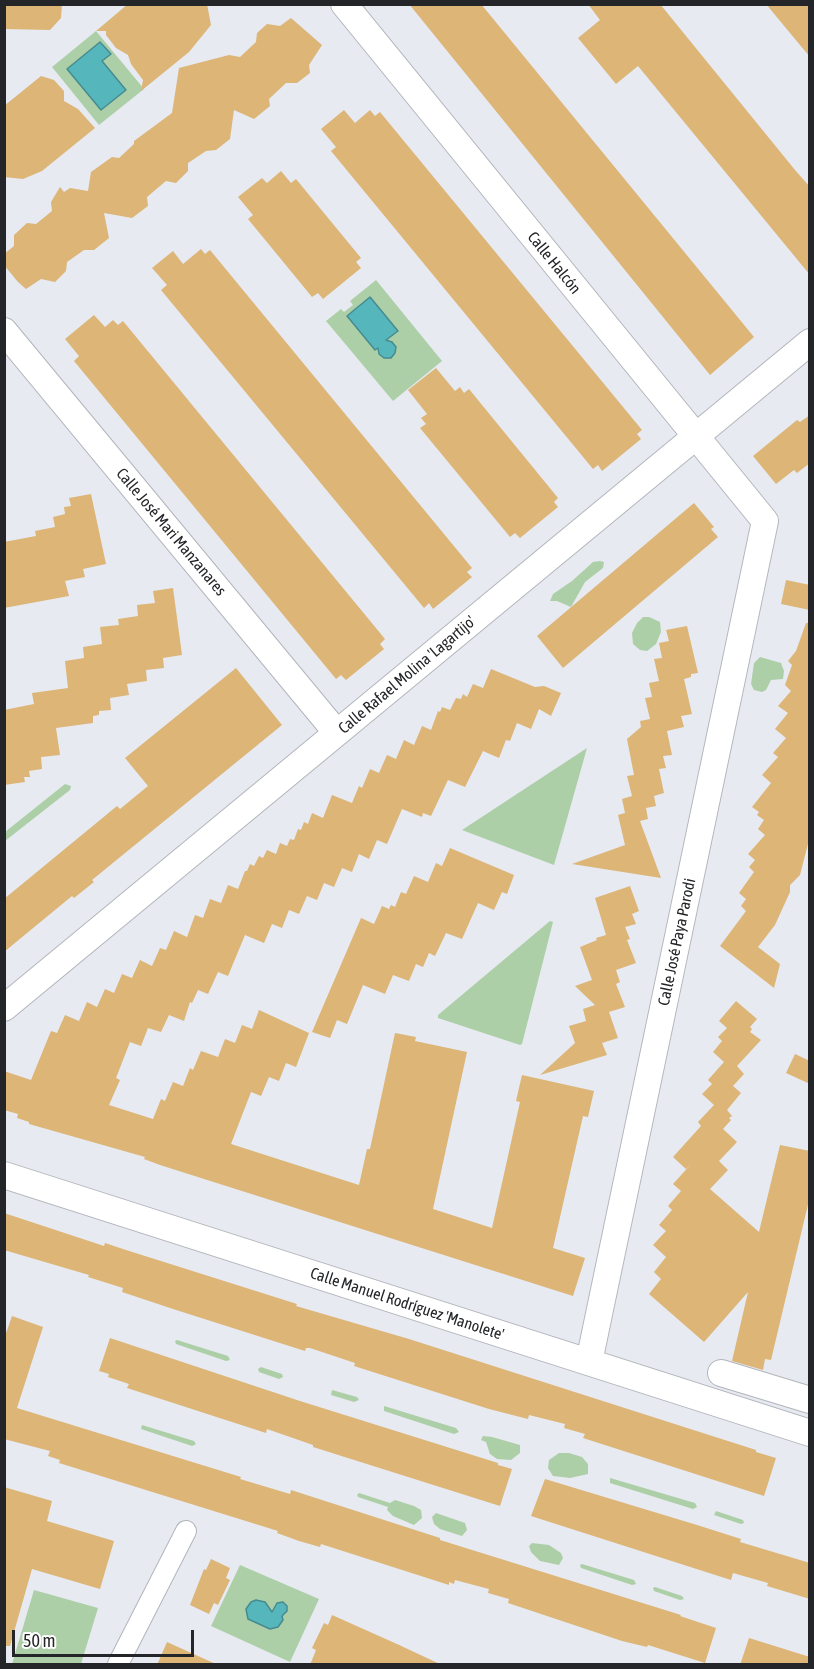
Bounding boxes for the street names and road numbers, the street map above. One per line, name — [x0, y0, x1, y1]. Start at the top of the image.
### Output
street label: Calle Halcón — [523, 228, 585, 298]
street label: Calle José Mari Manzanares — [112, 464, 230, 600]
street label: Calle Rafael Molina 'Lagartijo' — [334, 612, 480, 738]
street label: Calle José Paya Parodi — [654, 877, 700, 1007]
street label: Calle Manuel Rodríguez 'Manolete' — [308, 1264, 506, 1344]

